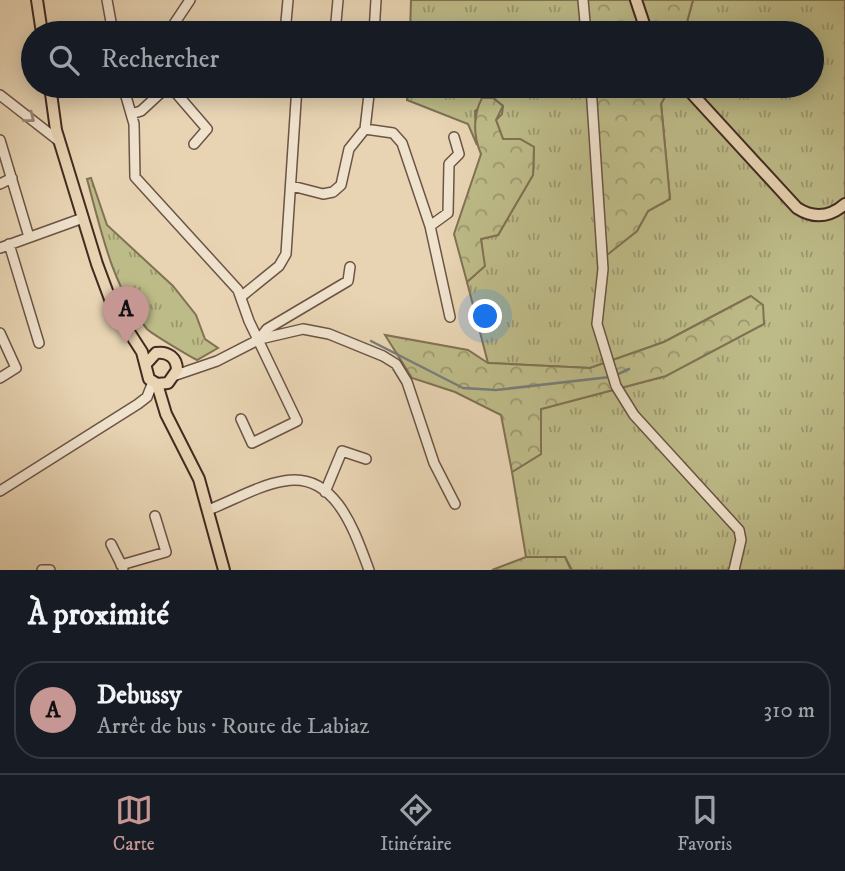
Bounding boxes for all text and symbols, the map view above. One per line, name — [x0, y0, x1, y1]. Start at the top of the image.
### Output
search box — [21, 21, 824, 98]
icon: search — [45, 41, 83, 79]
text: Rechercher — [101, 43, 219, 76]
one-way arrow — [22, 110, 35, 123]
pin: A — [103, 286, 149, 344]
your location — [468, 299, 502, 333]
text: À proximité — [28, 597, 169, 634]
text: Debussy — [97, 679, 182, 712]
text: A — [46, 696, 60, 725]
text: 310 m — [763, 696, 815, 725]
text: Arrêt de bus · Route de Labiaz — [97, 712, 370, 741]
tab: Carte — [113, 791, 155, 856]
tab: Itinéraire — [380, 791, 452, 856]
tab: Favoris — [677, 791, 732, 856]

